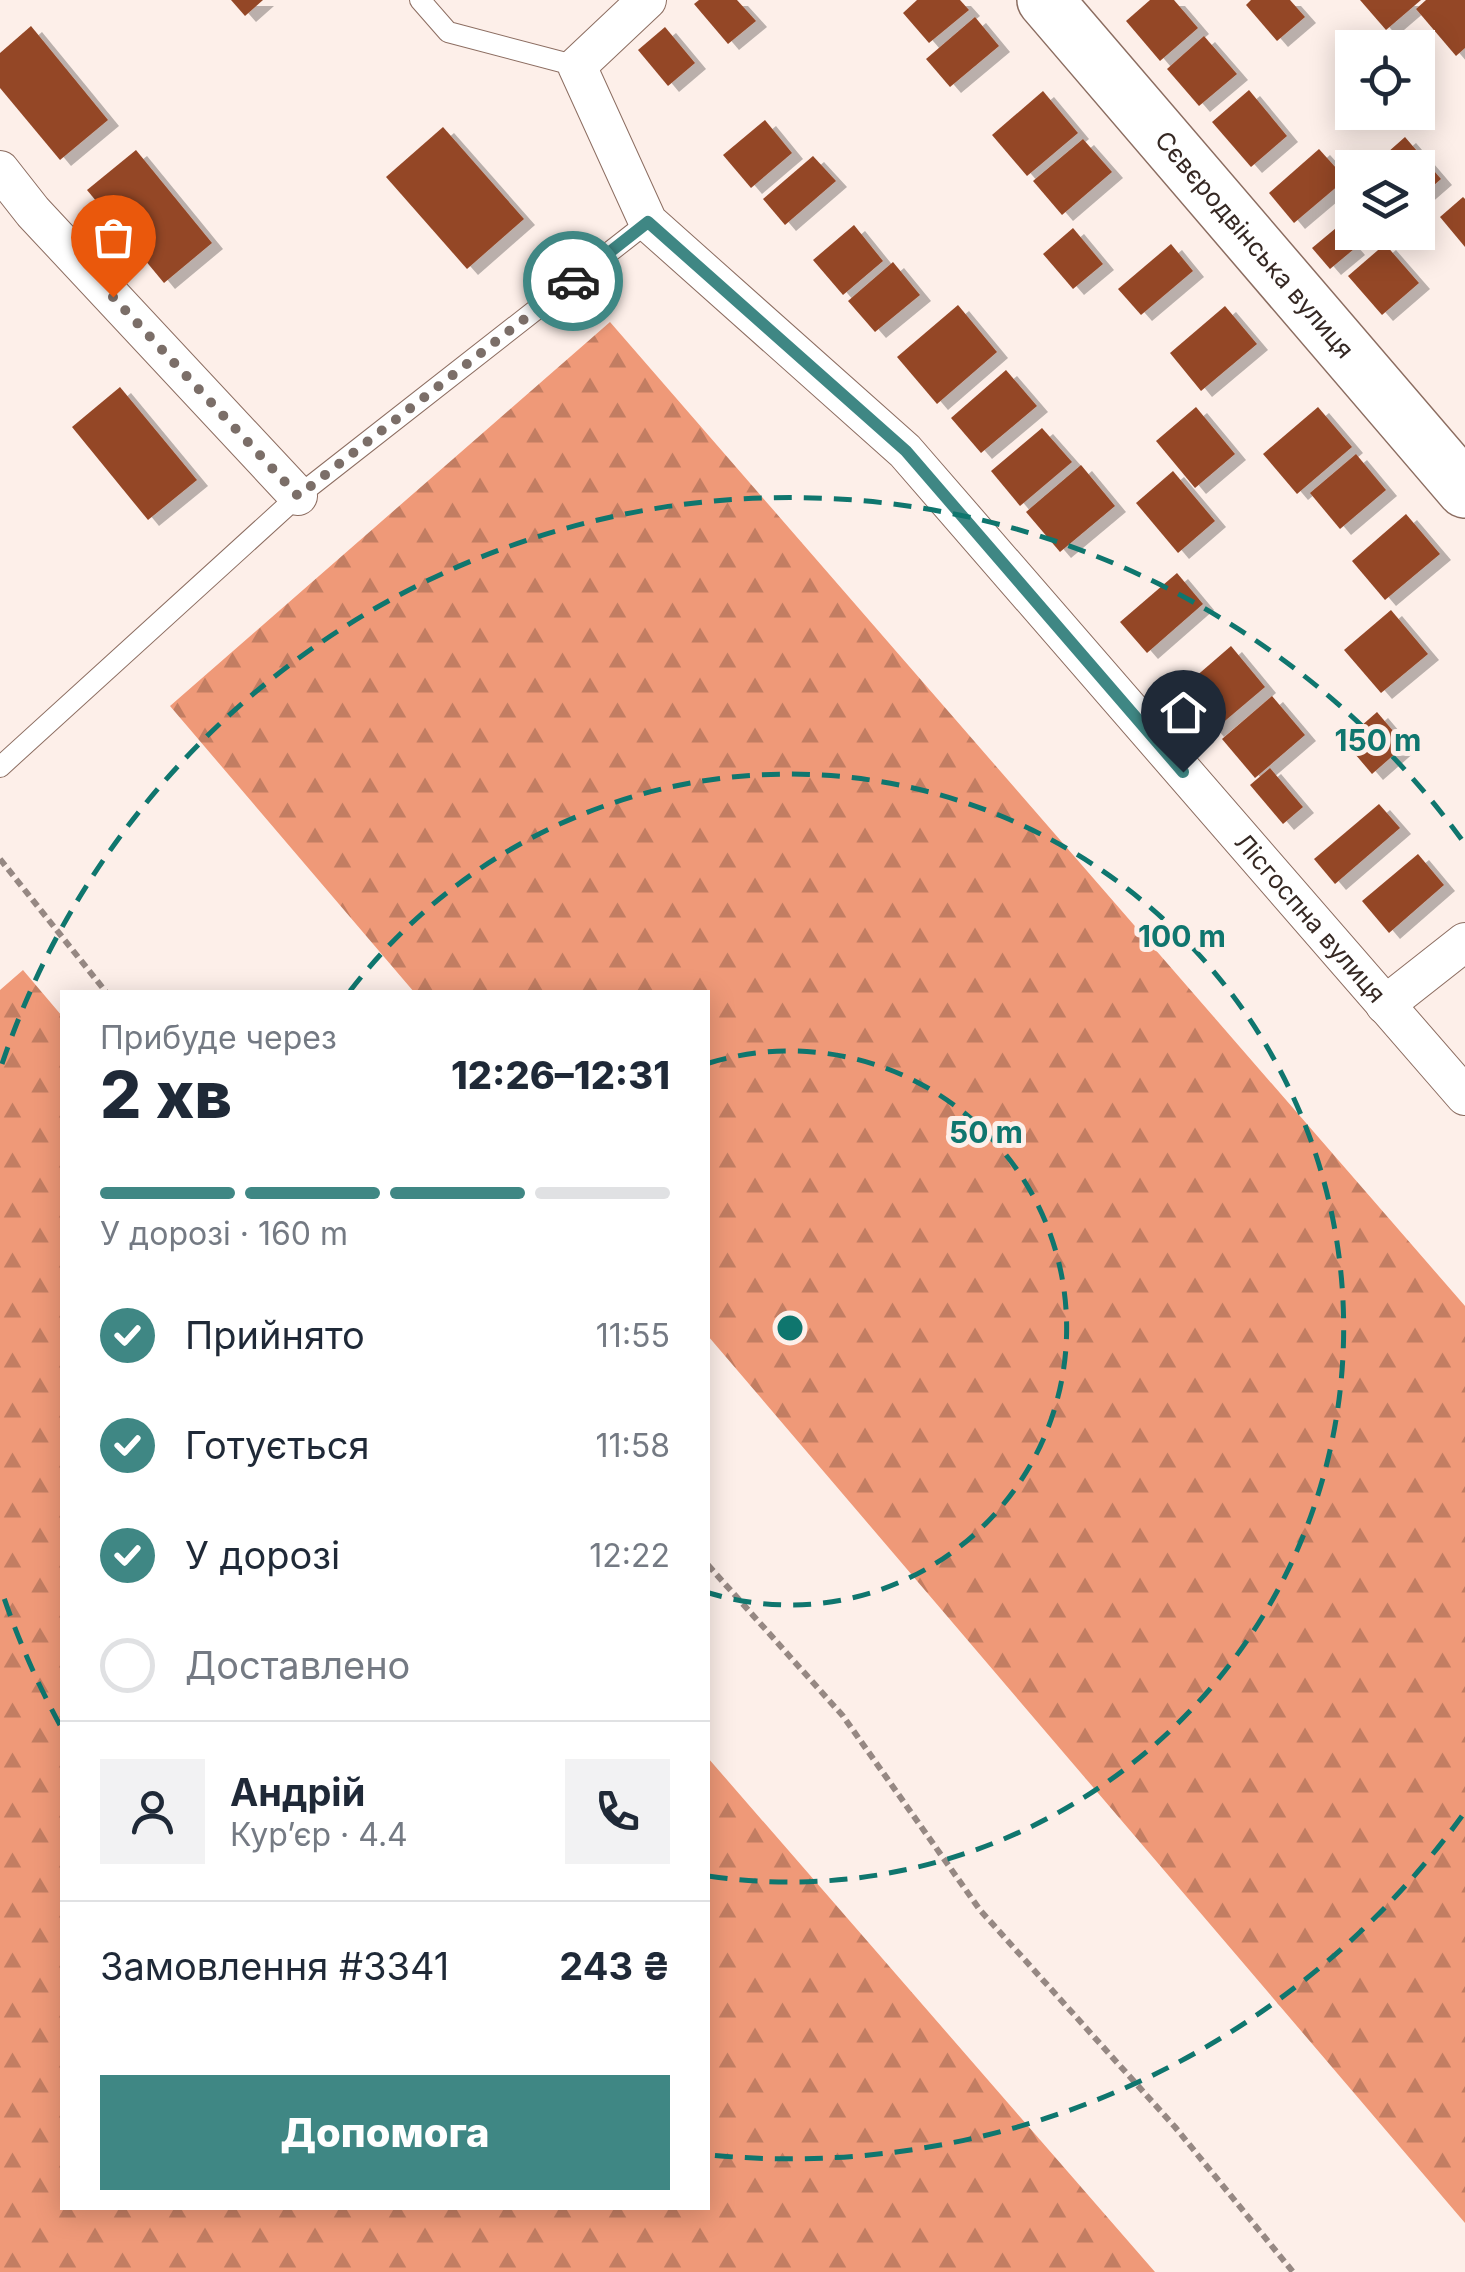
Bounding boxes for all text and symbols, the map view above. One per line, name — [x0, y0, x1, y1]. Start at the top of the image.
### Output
map controls — [1335, 30, 1435, 250]
button: locate — [1335, 30, 1435, 130]
street label: Сєвєродвінська вулиця — [1149, 125, 1360, 364]
button: layers — [1335, 150, 1435, 250]
pin — [71, 195, 156, 298]
icon: bag — [86, 210, 141, 265]
courier — [523, 231, 623, 331]
icon: car — [546, 254, 601, 309]
pin — [1141, 670, 1226, 773]
icon: home — [1156, 685, 1211, 740]
text: 150 m — [1335, 722, 1421, 758]
street label: Лісгоспна вулиця — [1229, 827, 1392, 1009]
text: 100 m — [1138, 918, 1226, 954]
text: Прибуде через — [100, 1018, 337, 1057]
text: 12:26–12:31 — [451, 1052, 670, 1098]
text: 2 хв — [100, 1055, 232, 1134]
text: 50 m — [949, 1114, 1023, 1150]
text: У дорозі · 160 m — [100, 1214, 348, 1253]
icon: check — [100, 1308, 155, 1363]
centre of rings — [772, 1310, 808, 1346]
text: Прийнято — [185, 1312, 365, 1358]
text: 11:55 — [596, 1316, 670, 1355]
icon: check — [100, 1418, 155, 1473]
text: Готується — [185, 1422, 370, 1468]
text: 11:58 — [596, 1426, 670, 1465]
icon: check — [100, 1528, 155, 1583]
text: У дорозі — [185, 1532, 340, 1578]
text: 12:22 — [589, 1536, 670, 1575]
text: Доставлено — [185, 1642, 410, 1688]
button: person — [100, 1759, 205, 1864]
button: phone — [565, 1759, 670, 1864]
text: Андрій — [230, 1769, 365, 1815]
text: Кур’єр · 4.4 — [230, 1815, 408, 1854]
text: Замовлення #3341 — [100, 1943, 449, 1989]
text: 243 ₴ — [559, 1943, 670, 1989]
button: Допомога — [100, 2075, 670, 2190]

